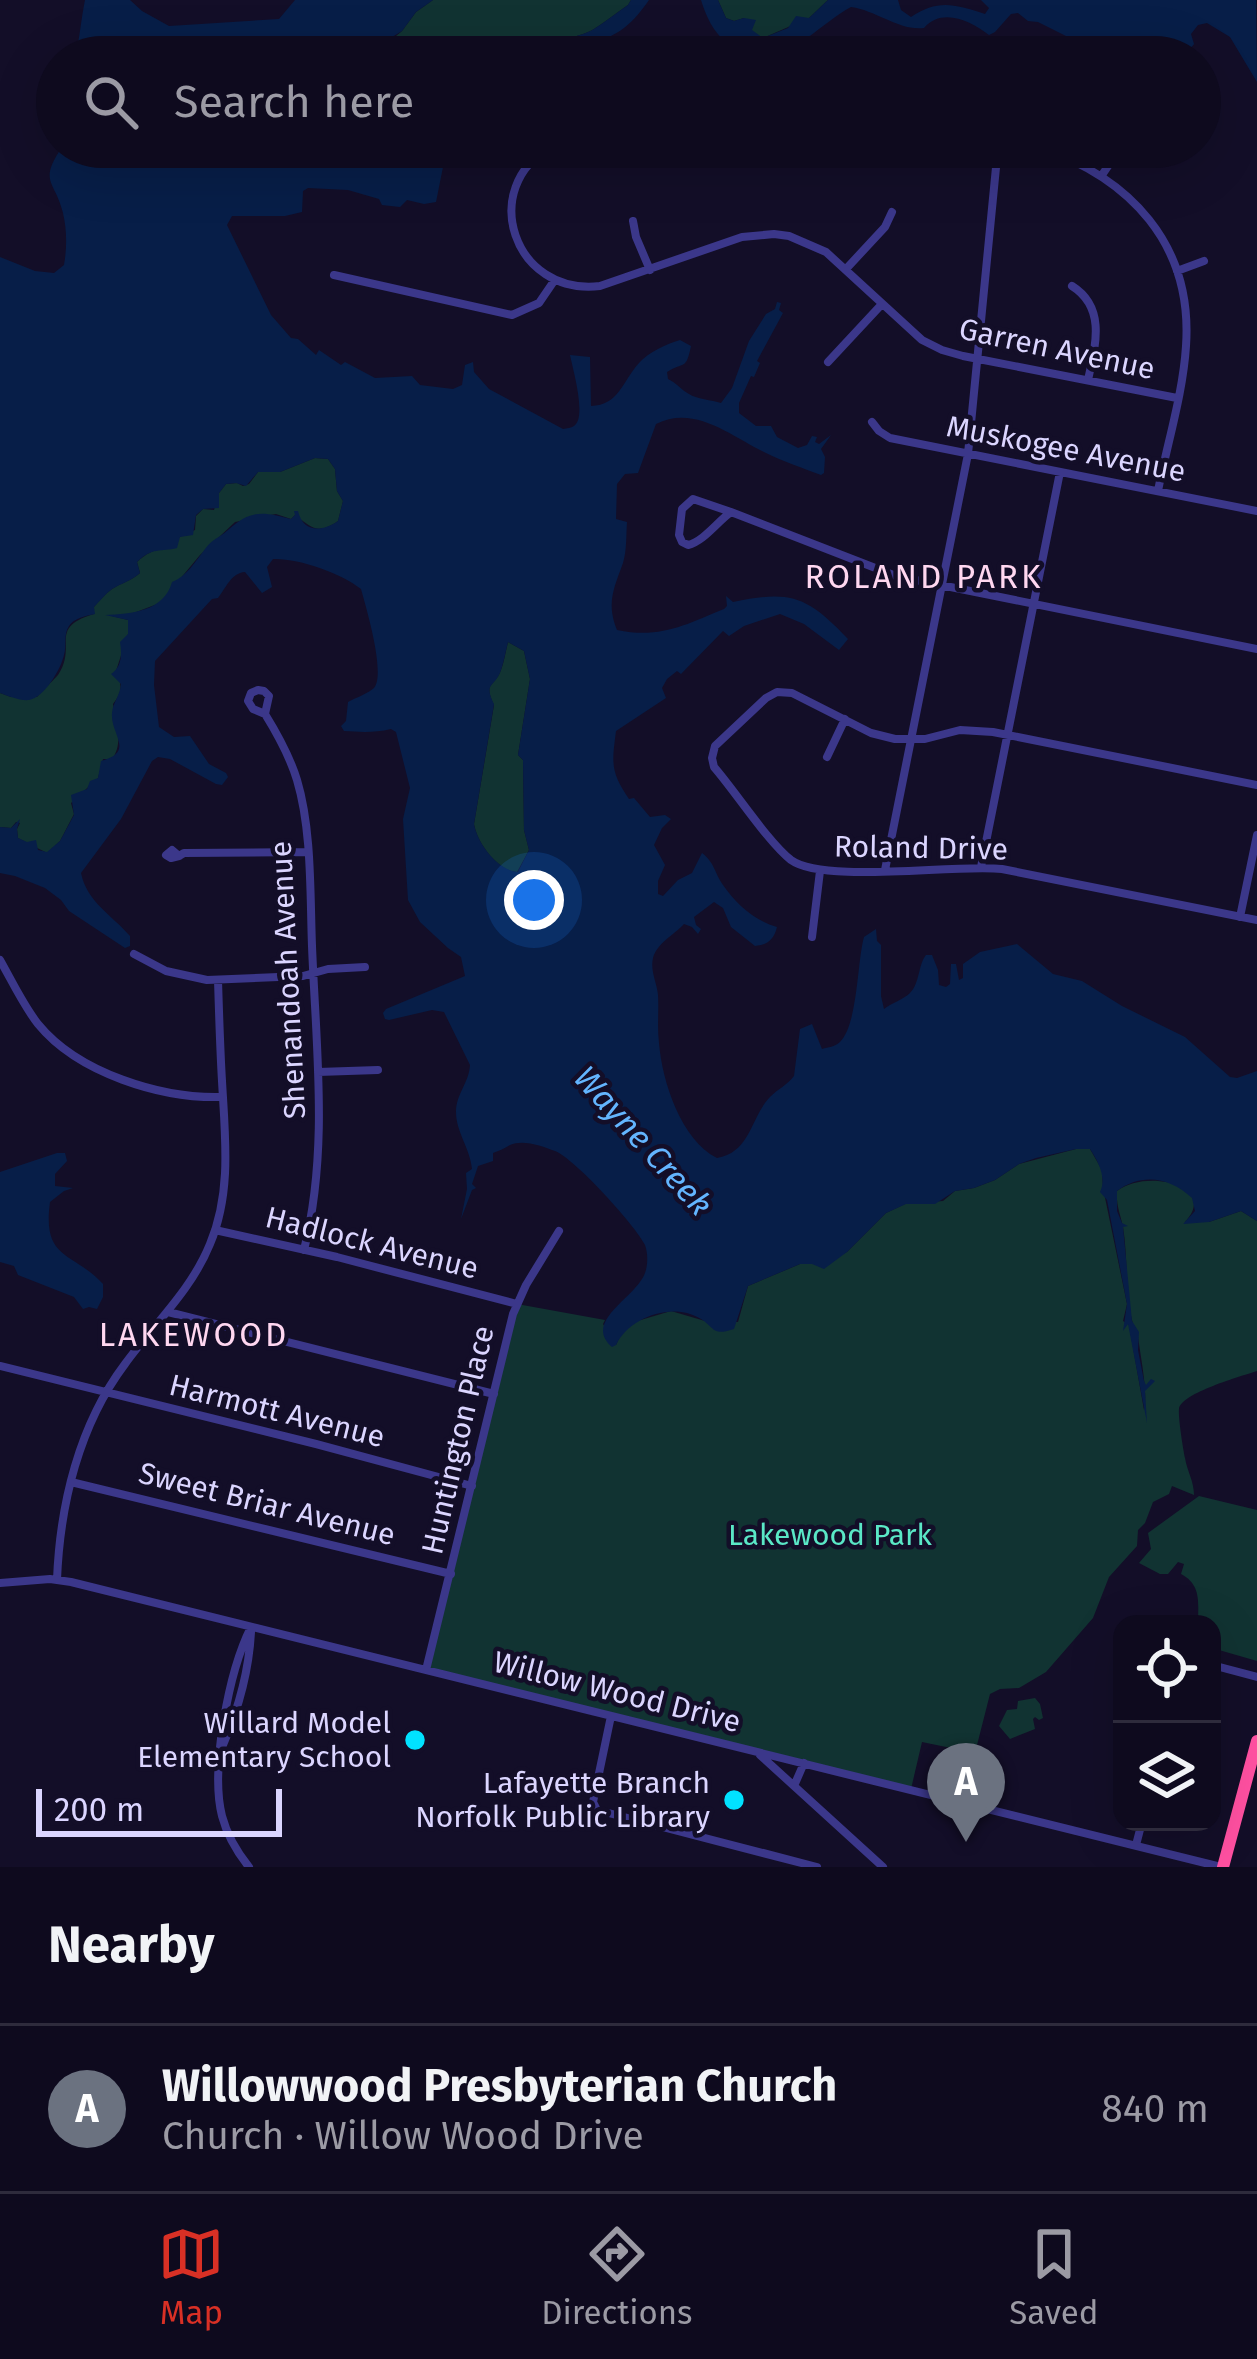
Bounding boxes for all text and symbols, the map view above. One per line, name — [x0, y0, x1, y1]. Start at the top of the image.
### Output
search box — [36, 36, 1221, 168]
icon: search — [78, 69, 144, 135]
text: Search here — [174, 75, 414, 129]
street label: Garren Avenue — [956, 311, 1158, 387]
street label: Muskogee Avenue — [943, 408, 1189, 490]
district label: ROLAND PARK — [805, 557, 1043, 597]
street label: Roland Drive — [834, 828, 1008, 868]
street label: Shenandoah Avenue — [263, 840, 313, 1120]
your location — [504, 870, 564, 930]
water label: Wayne Creek — [565, 1058, 721, 1224]
street label: Hadlock Avenue — [262, 1199, 482, 1287]
district label: LAKEWOOD — [99, 1315, 289, 1355]
street label: Huntington Place — [414, 1322, 502, 1558]
street label: Harmott Avenue — [166, 1367, 388, 1455]
street label: Sweet Briar Avenue — [135, 1455, 399, 1553]
park label: Lakewood Park — [728, 1517, 933, 1553]
map controls — [1113, 1615, 1221, 1831]
button: locate — [1113, 1615, 1221, 1723]
street label: Willow Wood Drive — [490, 1644, 744, 1740]
place label: Willard Model Elementary School — [137, 1705, 391, 1775]
button: layers — [1113, 1723, 1221, 1831]
marker: Willard Model Elementary School — [402, 1727, 428, 1753]
pin: A — [927, 1743, 1005, 1842]
place label: Lafayette Branch Norfolk Public Library — [415, 1765, 710, 1835]
scale bar — [36, 1783, 282, 1836]
marker: Lafayette Branch Norfolk Public Library — [721, 1787, 747, 1813]
text: 200 m — [54, 1790, 144, 1830]
text: Nearby — [48, 1914, 214, 1976]
text: Willowwood Presbyterian Church — [162, 2059, 837, 2113]
text: A — [75, 2086, 99, 2132]
text: 840 m — [1101, 2086, 1209, 2132]
text: Church · Willow Wood Drive — [162, 2113, 644, 2159]
tab: Map — [158, 2221, 224, 2333]
tab: Directions — [541, 2221, 693, 2333]
tab: Saved — [1009, 2221, 1099, 2333]

